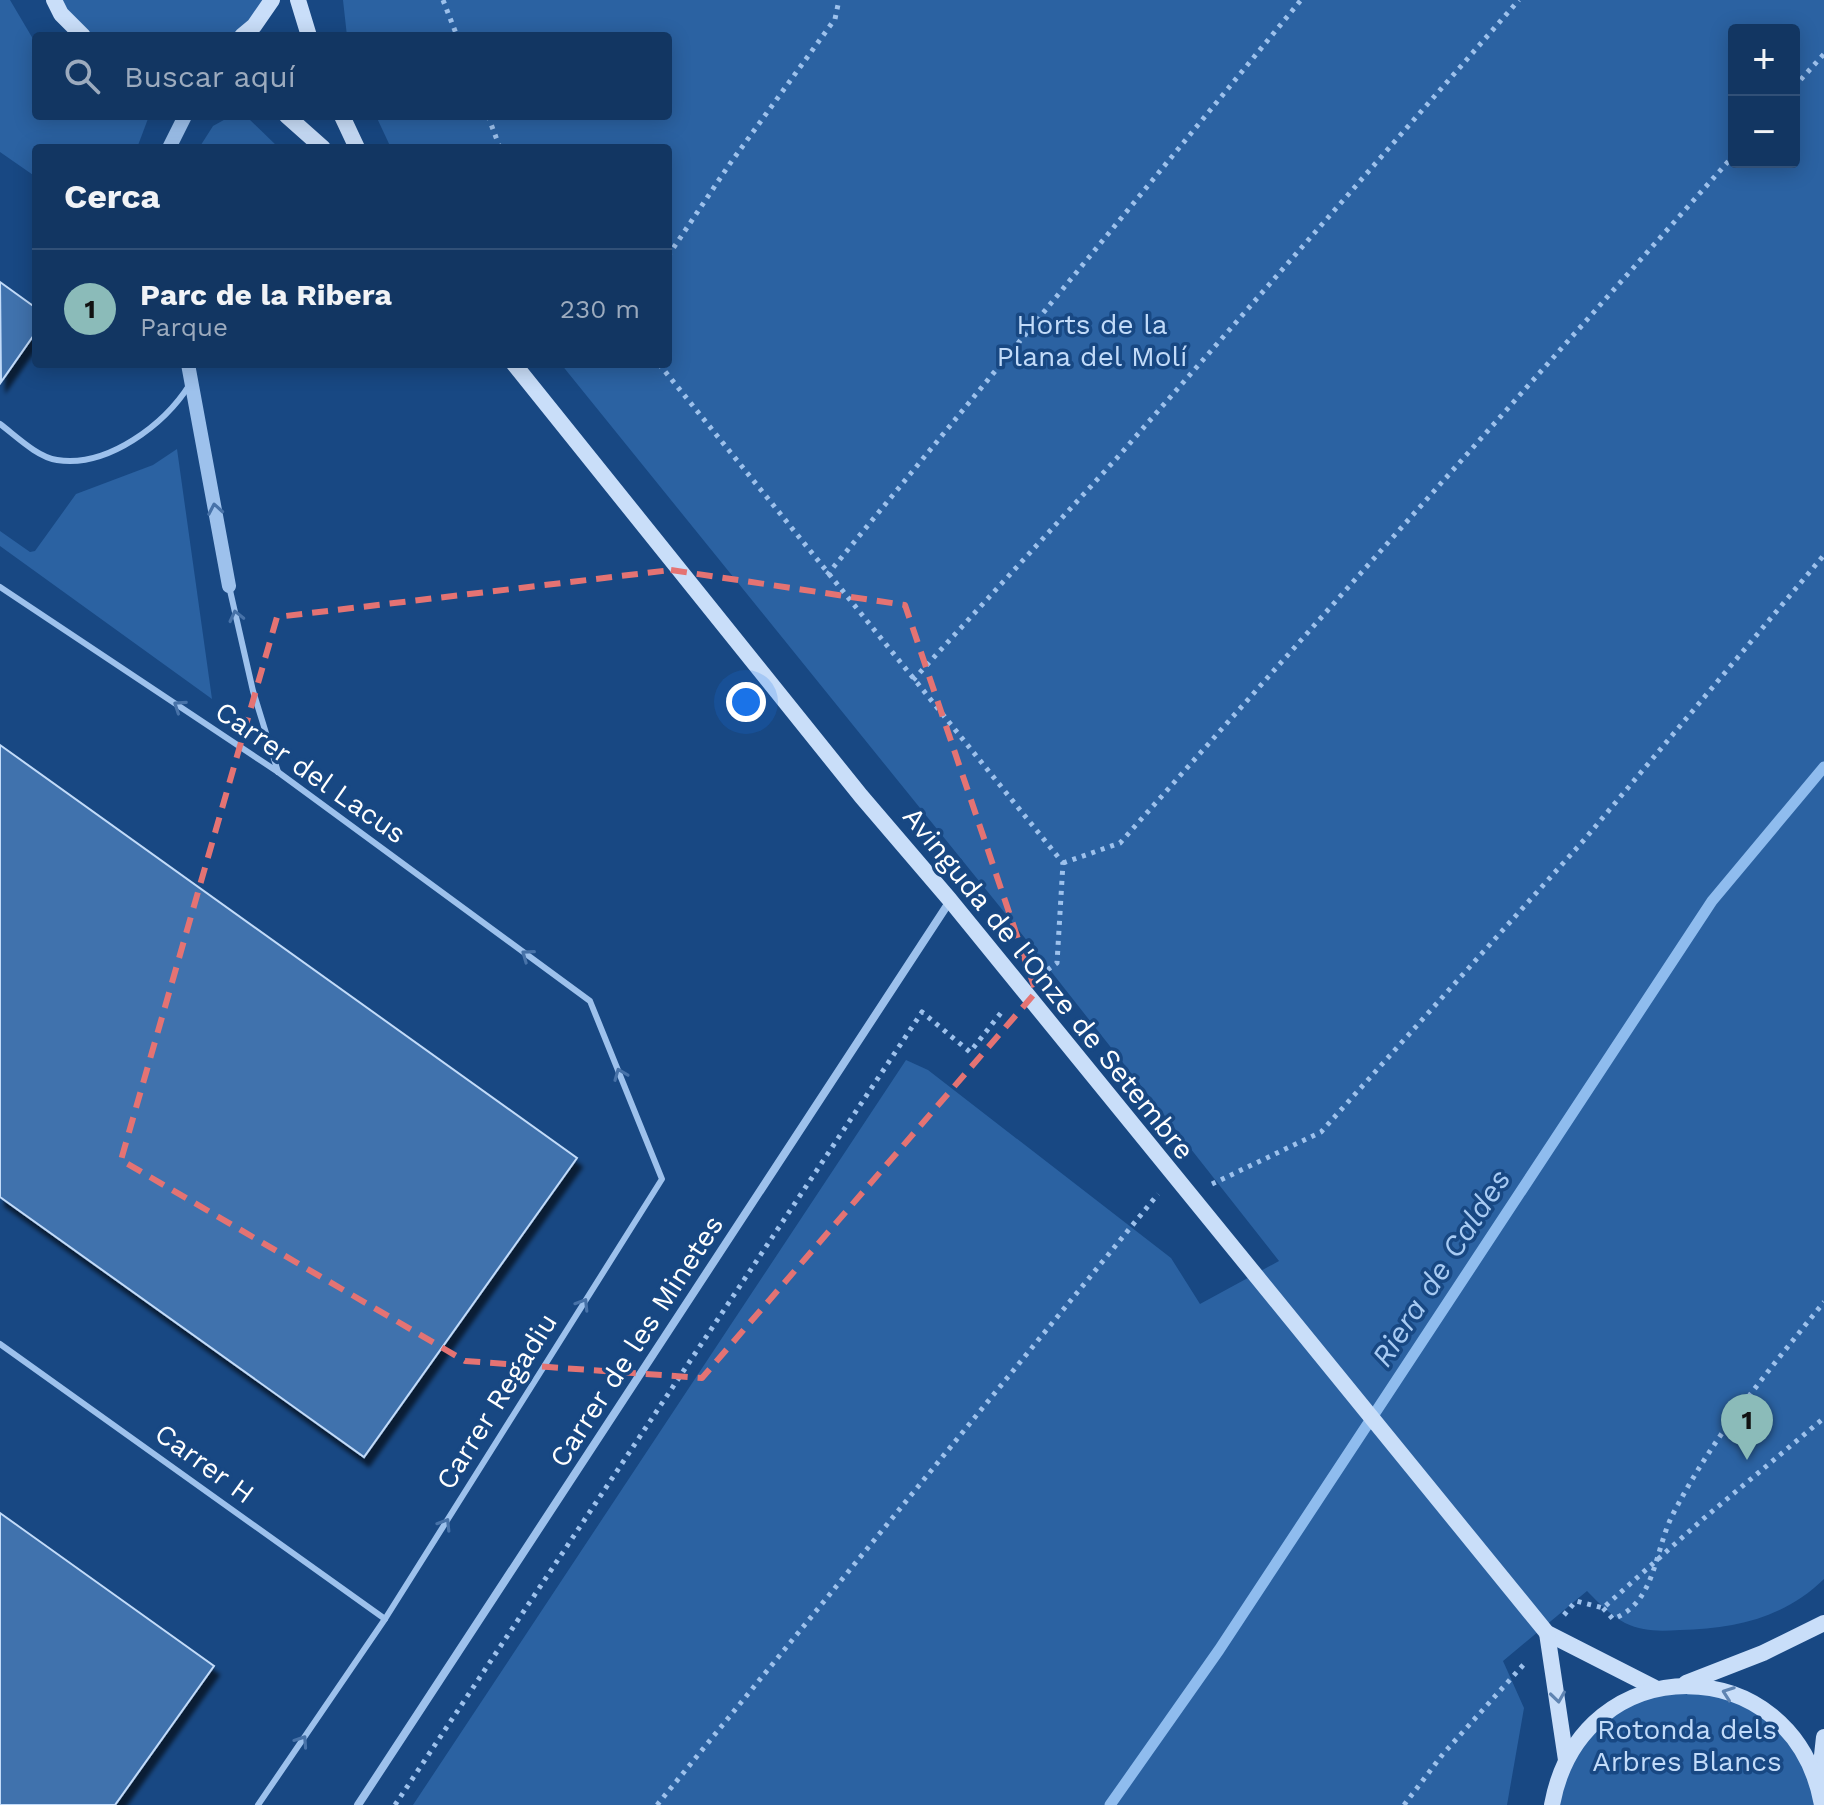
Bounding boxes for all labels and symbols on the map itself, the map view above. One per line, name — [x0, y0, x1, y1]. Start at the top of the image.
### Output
park label: Horts de la Plana del Molí — [997, 308, 1187, 373]
one-way arrow — [207, 502, 224, 516]
one-way arrow — [228, 609, 245, 623]
your location — [726, 682, 766, 722]
street label: Carrer del Lacus — [209, 694, 412, 850]
one-way arrow — [173, 701, 187, 716]
street label: Avinguda de l'Onze de Setembre — [896, 800, 1201, 1166]
one-way arrow — [521, 950, 536, 964]
one-way arrow — [613, 1068, 630, 1082]
water label: Riera de Caldes — [1364, 1163, 1517, 1373]
street label: Carrer de les Minetes — [543, 1209, 730, 1473]
one-way arrow — [574, 1298, 589, 1312]
street label: Carrer Regadiu — [429, 1307, 564, 1495]
pin: 1 — [1721, 1394, 1773, 1460]
street label: Carrer H — [149, 1416, 261, 1510]
one-way arrow — [435, 1518, 450, 1532]
one-way arrow — [1722, 1686, 1736, 1703]
one-way arrow — [1549, 1690, 1566, 1703]
park label: Rotonda dels Arbres Blancs — [1592, 1713, 1782, 1778]
one-way arrow — [292, 1735, 307, 1749]

